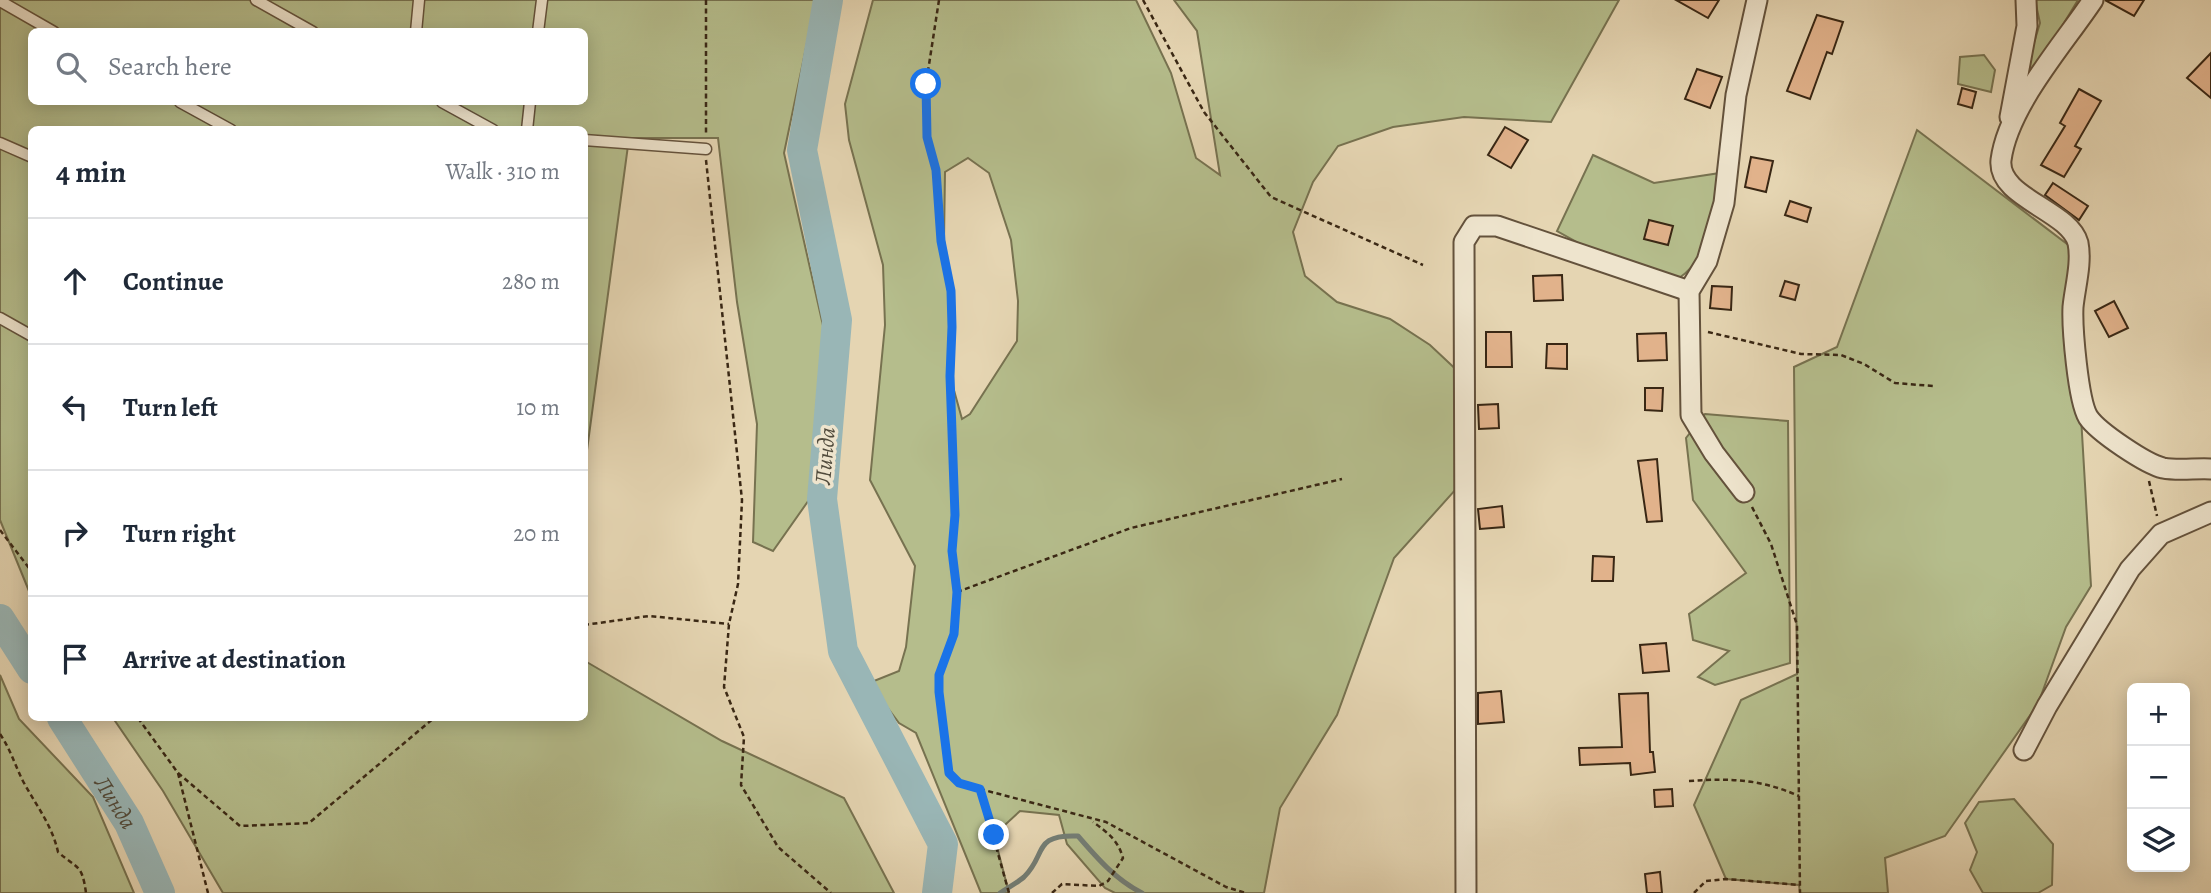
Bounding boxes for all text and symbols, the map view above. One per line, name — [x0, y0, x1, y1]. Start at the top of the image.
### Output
search box — [28, 28, 588, 105]
icon: search — [52, 48, 90, 86]
text: Search here — [108, 49, 232, 84]
route start — [910, 68, 941, 99]
text: 4 min — [56, 152, 126, 192]
text: Walk · 310 m — [446, 156, 560, 187]
icon: ahead — [56, 262, 94, 300]
text: Continue — [123, 264, 224, 299]
text: 280 m — [502, 266, 560, 297]
icon: left — [56, 388, 94, 426]
text: Turn left — [123, 390, 218, 425]
text: 10 m — [516, 392, 560, 423]
water label: Линда — [807, 426, 843, 487]
icon: right — [56, 514, 94, 552]
text: Turn right — [123, 516, 236, 551]
text: 20 m — [513, 518, 560, 549]
icon: arrive — [56, 640, 94, 678]
text: Arrive at destination — [123, 642, 346, 677]
map controls — [2127, 683, 2190, 872]
button: + — [2127, 683, 2190, 746]
button: − — [2127, 746, 2190, 809]
water label: Линда — [87, 769, 145, 835]
button: layers — [2127, 809, 2190, 872]
route end — [978, 819, 1009, 850]

